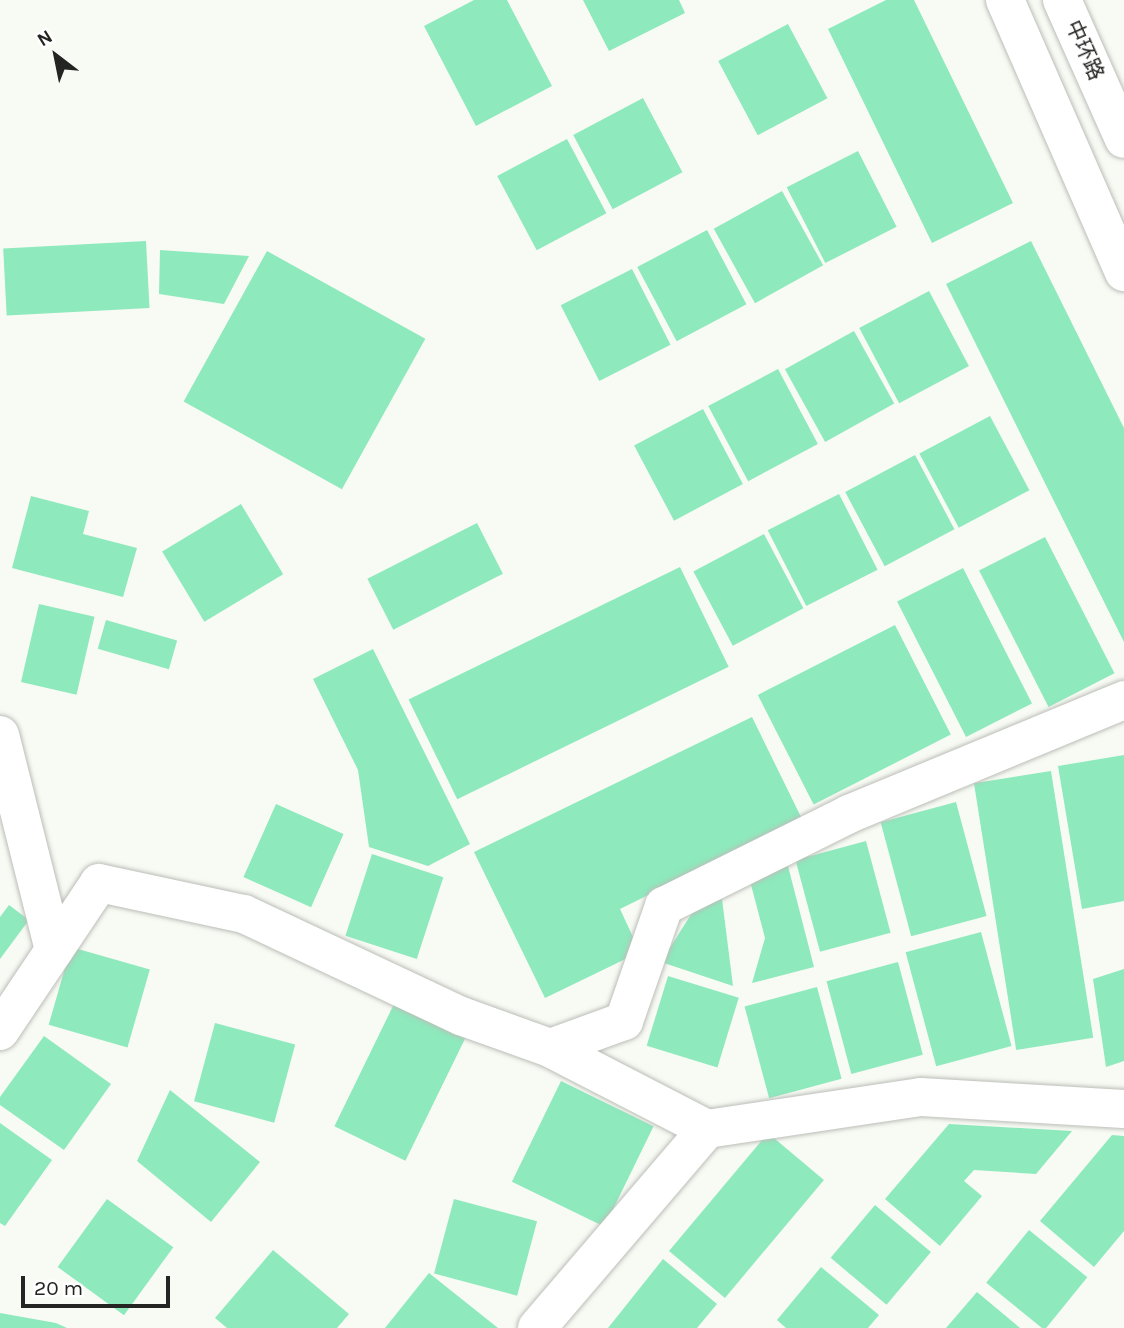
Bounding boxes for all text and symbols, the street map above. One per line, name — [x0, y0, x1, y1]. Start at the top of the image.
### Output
street label: 中环路 — [1061, 16, 1109, 84]
north arrow — [21, 21, 91, 91]
text: N — [33, 25, 56, 51]
scale bar — [24, 1262, 173, 1306]
text: 20 m — [34, 1276, 83, 1300]

